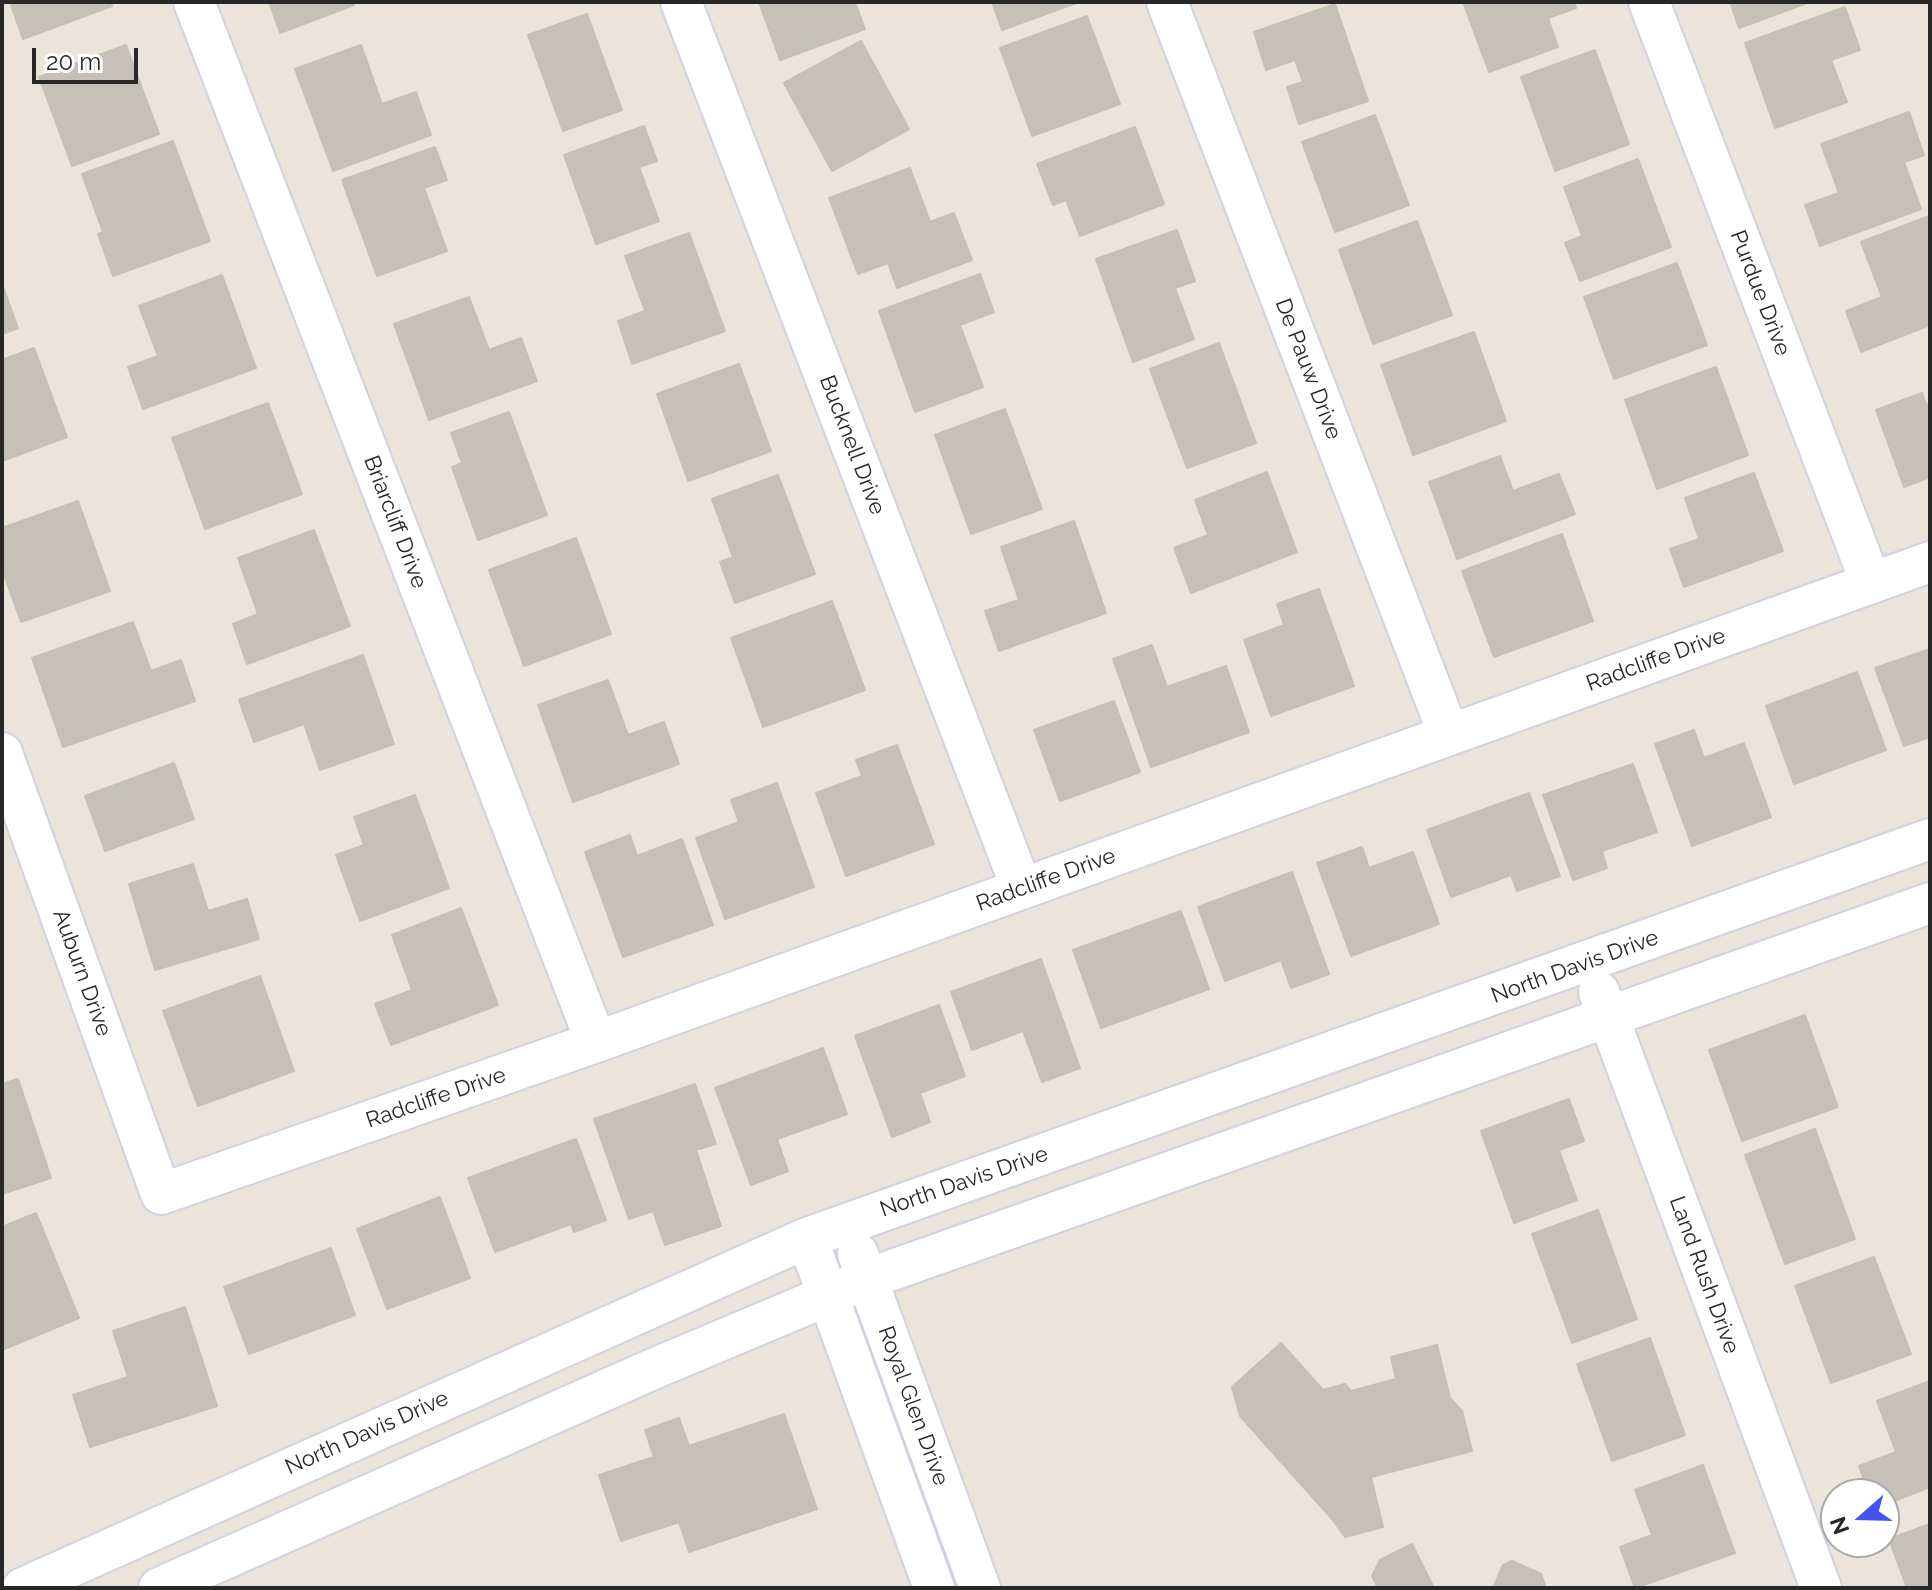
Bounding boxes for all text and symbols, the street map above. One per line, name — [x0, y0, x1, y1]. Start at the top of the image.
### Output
scale bar — [36, 32, 142, 82]
text: 20 m — [46, 47, 101, 76]
street label: Purdue Drive — [1724, 227, 1796, 359]
street label: De Pauw Drive — [1269, 295, 1347, 443]
street label: Bucknell Drive — [813, 372, 891, 518]
street label: Briarcliff Drive — [358, 452, 432, 592]
street label: Radcliffe Drive — [1583, 623, 1729, 697]
street label: Radcliffe Drive — [973, 843, 1119, 917]
street label: Auburn Drive — [47, 906, 117, 1040]
street label: North Davis Drive — [1488, 925, 1662, 1009]
street label: Radcliffe Drive — [363, 1062, 509, 1134]
street label: North Davis Drive — [877, 1141, 1051, 1223]
street label: Land Rush Drive — [1663, 1193, 1745, 1357]
street label: Royal Glen Drive — [872, 1323, 954, 1489]
street label: North Davis Drive — [281, 1385, 453, 1481]
north arrow — [1820, 1478, 1900, 1558]
text: N — [1824, 1513, 1854, 1538]

